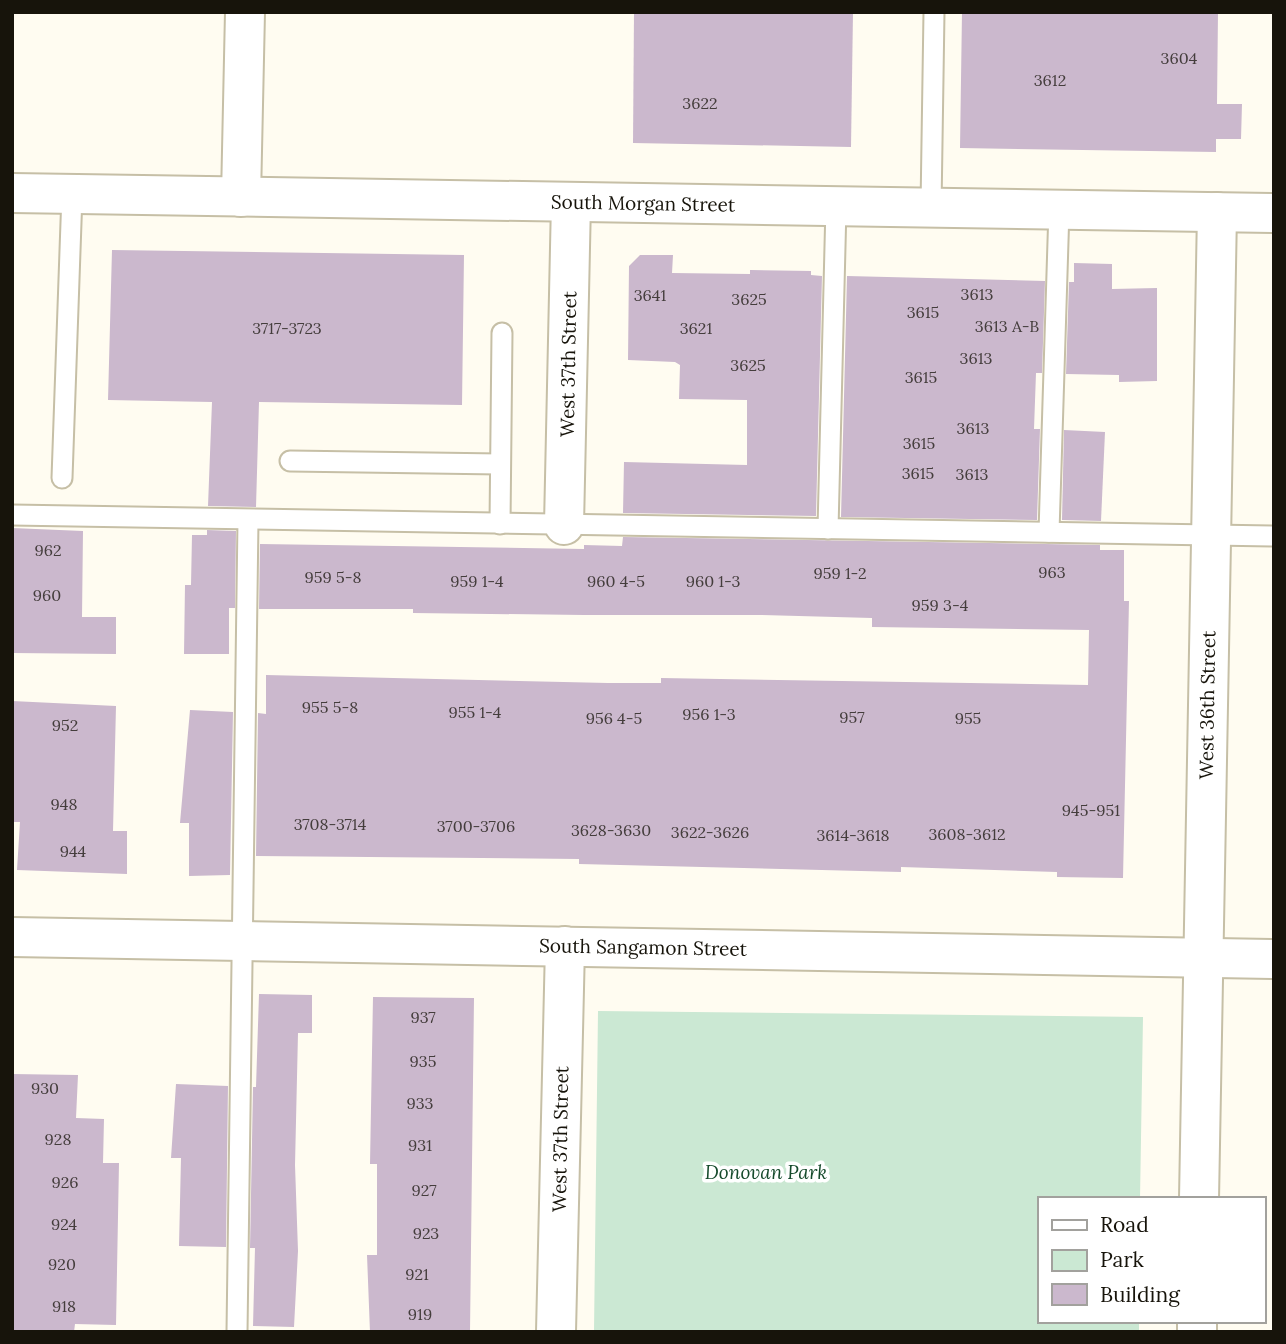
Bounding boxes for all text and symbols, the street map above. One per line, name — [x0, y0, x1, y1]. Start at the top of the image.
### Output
house number: 3604 — [1161, 48, 1198, 68]
house number: 3612 — [1034, 70, 1066, 90]
house number: 3622 — [682, 93, 718, 113]
street label: South Morgan Street — [551, 189, 736, 217]
house number: 3613 — [961, 284, 994, 304]
house number: 3641 — [634, 285, 667, 305]
house number: 3625 — [731, 289, 767, 309]
street label: West 37th Street — [555, 290, 581, 437]
house number: 3615 — [907, 302, 939, 322]
house number: 3613 A-B — [975, 316, 1039, 336]
house number: 3717-3723 — [252, 318, 322, 338]
house number: 3621 — [680, 318, 712, 338]
house number: 3613 — [960, 348, 993, 368]
house number: 3625 — [730, 355, 766, 375]
house number: 3615 — [905, 367, 937, 387]
house number: 3613 — [957, 418, 990, 438]
house number: 3615 — [903, 433, 935, 453]
house number: 3615 — [902, 463, 934, 483]
house number: 3613 — [956, 464, 989, 484]
house number: 962 — [34, 540, 62, 560]
house number: 963 — [1038, 562, 1066, 582]
house number: 959 1-2 — [814, 563, 866, 583]
house number: 959 5-8 — [305, 567, 361, 587]
house number: 959 1-4 — [450, 571, 504, 591]
house number: 960 4-5 — [587, 571, 645, 591]
house number: 960 1-3 — [686, 571, 740, 591]
house number: 960 — [33, 585, 61, 605]
house number: 959 3-4 — [912, 595, 969, 615]
street label: West 36th Street — [1194, 630, 1220, 780]
house number: 955 5-8 — [302, 697, 358, 717]
house number: 955 1-4 — [448, 702, 502, 722]
house number: 956 1-3 — [682, 704, 736, 724]
house number: 957 — [839, 707, 865, 727]
house number: 956 4-5 — [586, 708, 642, 728]
house number: 955 — [955, 708, 981, 728]
house number: 952 — [52, 715, 78, 735]
house number: 948 — [51, 794, 77, 814]
house number: 945-951 — [1062, 800, 1120, 820]
house number: 3708-3714 — [294, 814, 367, 834]
house number: 3700-3706 — [437, 816, 515, 836]
house number: 3628-3630 — [571, 820, 651, 840]
house number: 3622-3626 — [671, 822, 749, 842]
house number: 3608-3612 — [928, 824, 1006, 844]
house number: 3614-3618 — [816, 825, 890, 845]
house number: 944 — [60, 841, 87, 861]
street label: South Sangamon Street — [539, 933, 748, 961]
house number: 937 — [410, 1007, 436, 1027]
house number: 935 — [410, 1051, 436, 1071]
street label: West 37th Street — [547, 1065, 573, 1212]
house number: 930 — [31, 1078, 59, 1098]
house number: 933 — [406, 1093, 434, 1113]
house number: 928 — [45, 1129, 71, 1149]
house number: 931 — [408, 1135, 432, 1155]
park label: Donovan Park — [705, 1160, 827, 1184]
house number: 926 — [51, 1172, 79, 1192]
house number: 927 — [411, 1180, 437, 1200]
legend — [1038, 1197, 1265, 1323]
text: Road — [1100, 1211, 1149, 1238]
house number: 924 — [51, 1214, 77, 1234]
house number: 923 — [413, 1223, 439, 1243]
text: Park — [1100, 1246, 1144, 1273]
house number: 920 — [48, 1254, 76, 1274]
house number: 921 — [405, 1264, 429, 1284]
text: Building — [1100, 1281, 1180, 1308]
house number: 918 — [52, 1296, 76, 1316]
house number: 919 — [408, 1304, 432, 1324]

